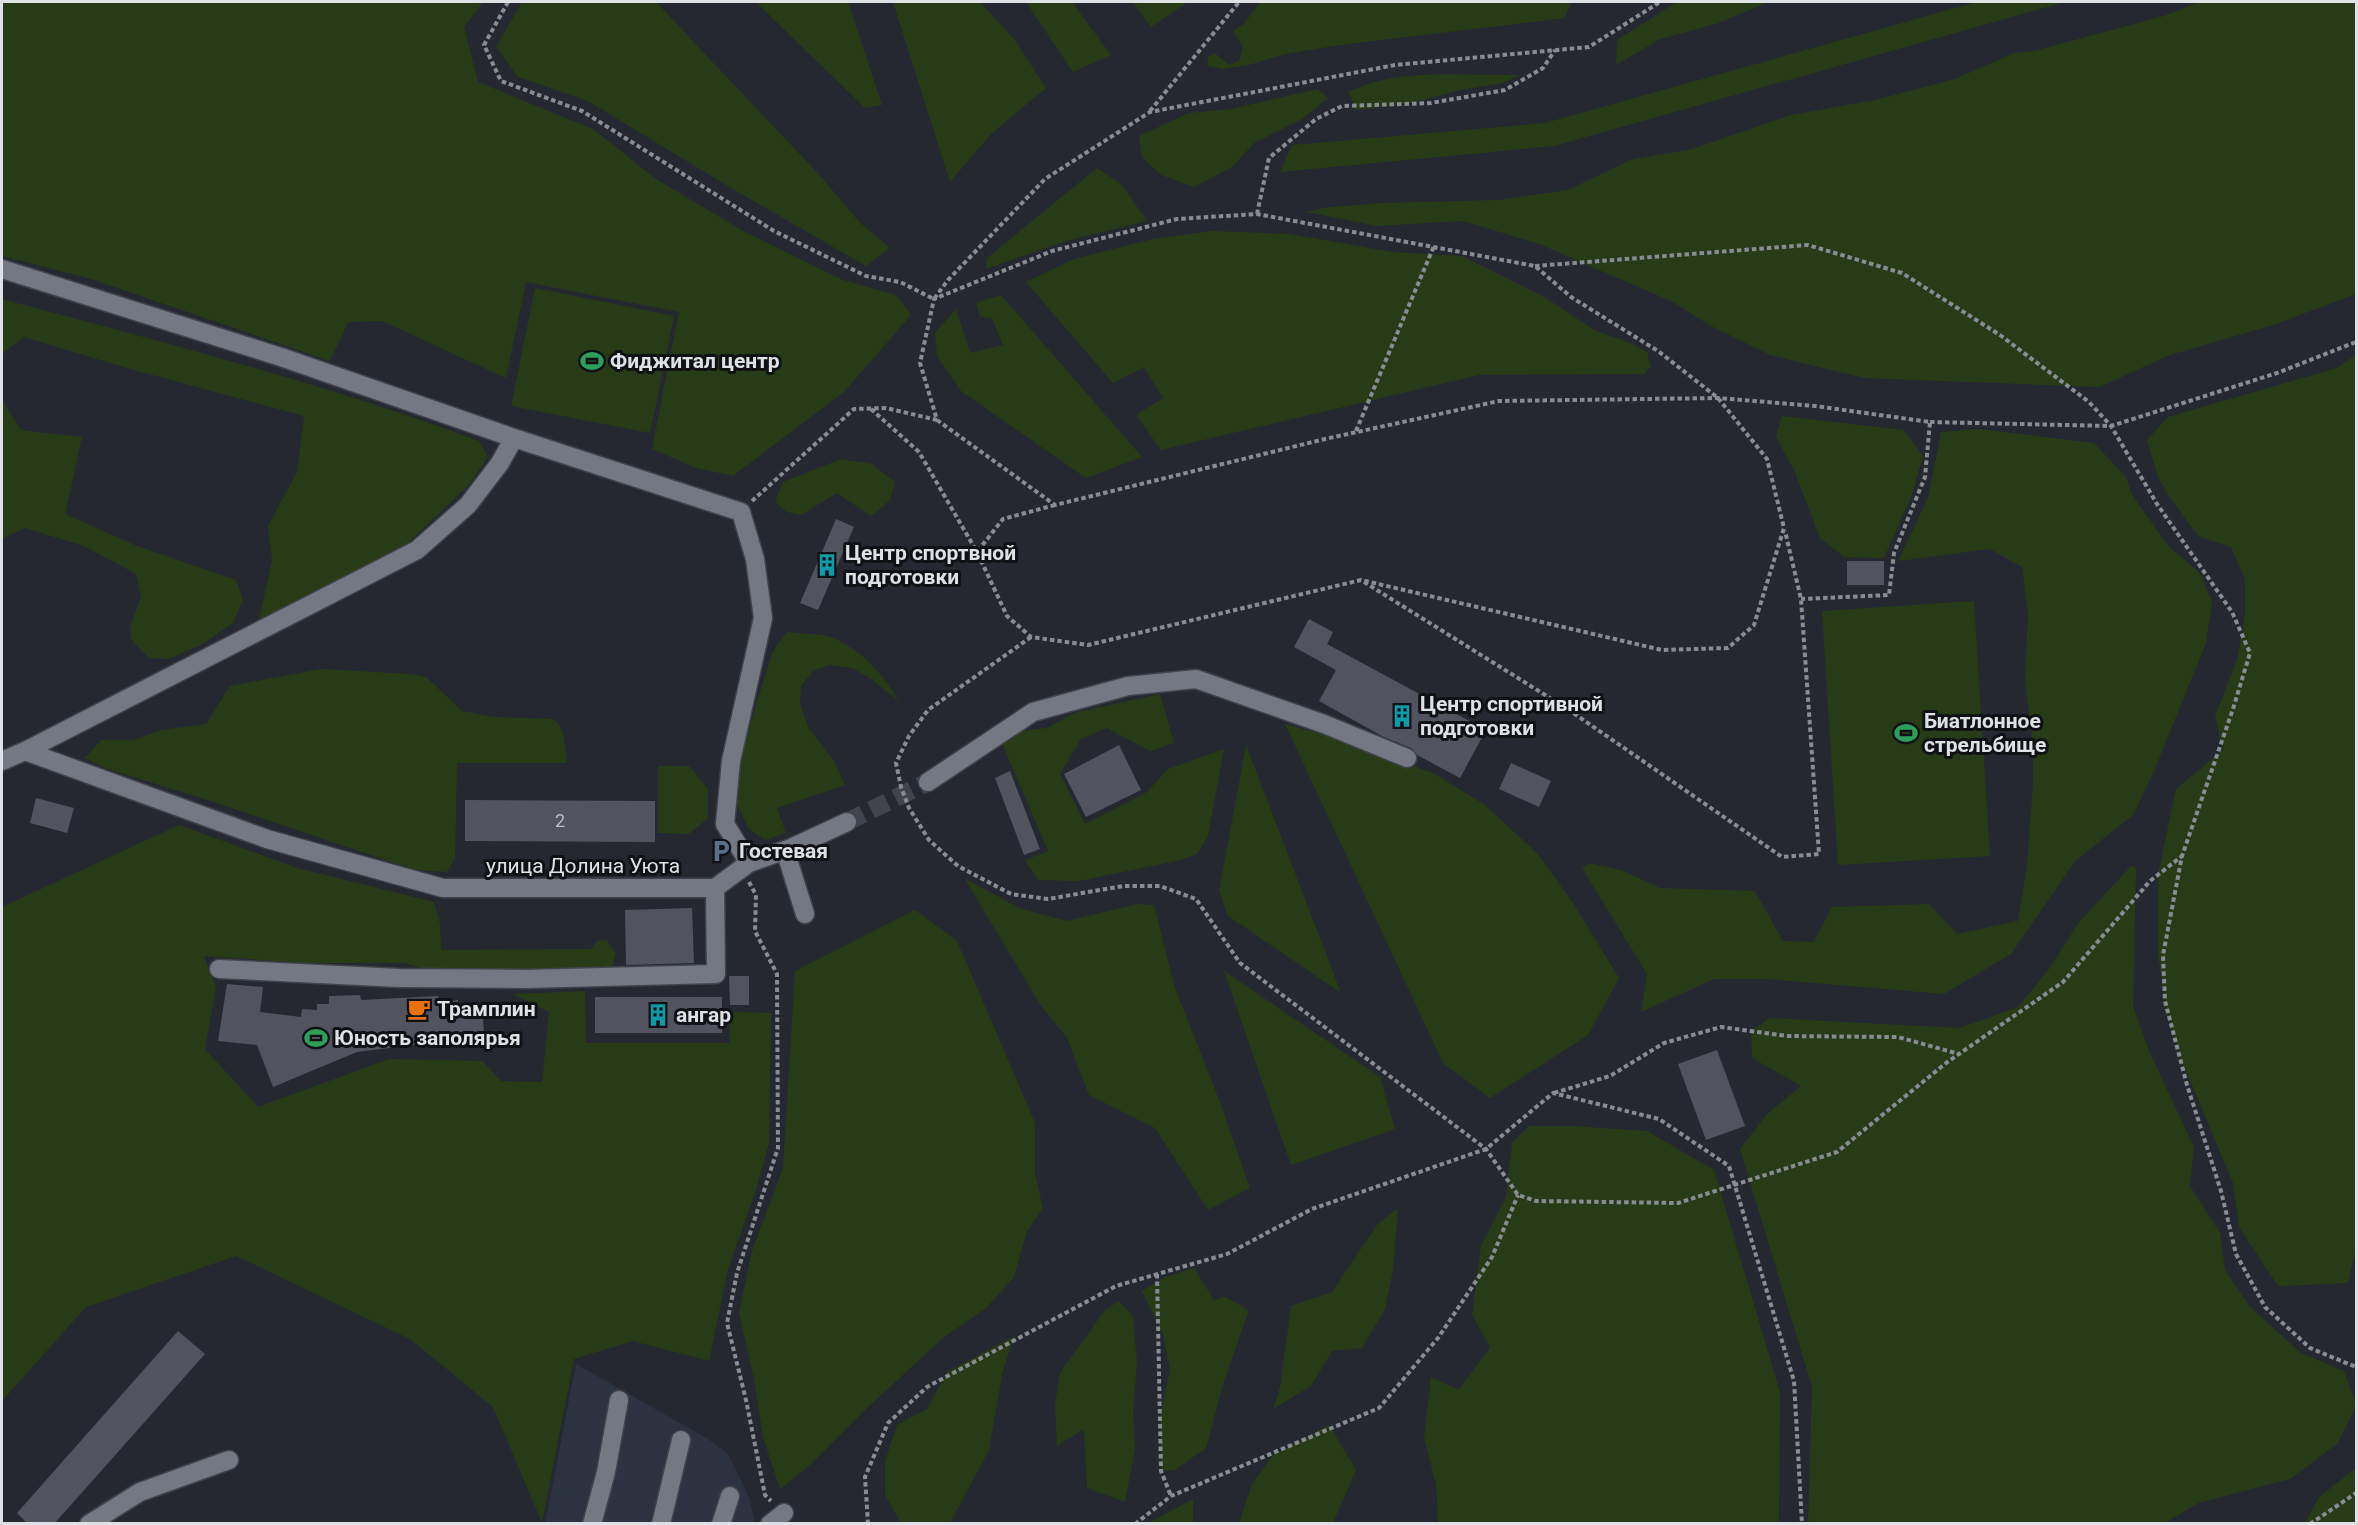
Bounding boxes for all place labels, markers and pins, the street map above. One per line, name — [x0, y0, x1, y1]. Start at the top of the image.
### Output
sports icon: Фиджитал центр — [579, 348, 605, 374]
place label: Фиджитал центр — [610, 349, 780, 373]
place label: Центр спортвной подготовки — [845, 541, 1016, 589]
building icon: Центр спортвной подготовки — [814, 552, 840, 578]
place label: Центр спортивной подготовки — [1420, 692, 1603, 740]
building icon: Центр спортивной подготовки — [1389, 703, 1415, 729]
place label: Биатлонное стрельбище — [1924, 709, 2046, 757]
sports icon: Биатлонное стрельбище — [1893, 720, 1919, 746]
parking icon: Гостевая — [708, 838, 734, 864]
place label: Гостевая — [739, 839, 828, 863]
cafe icon: Трамплин — [406, 996, 432, 1022]
place label: Трамплин — [437, 997, 536, 1021]
building icon: ангар — [645, 1002, 671, 1028]
place label: ангар — [676, 1003, 731, 1027]
sports icon: Юность заполярья — [303, 1025, 329, 1051]
place label: Юность заполярья — [334, 1026, 521, 1050]

